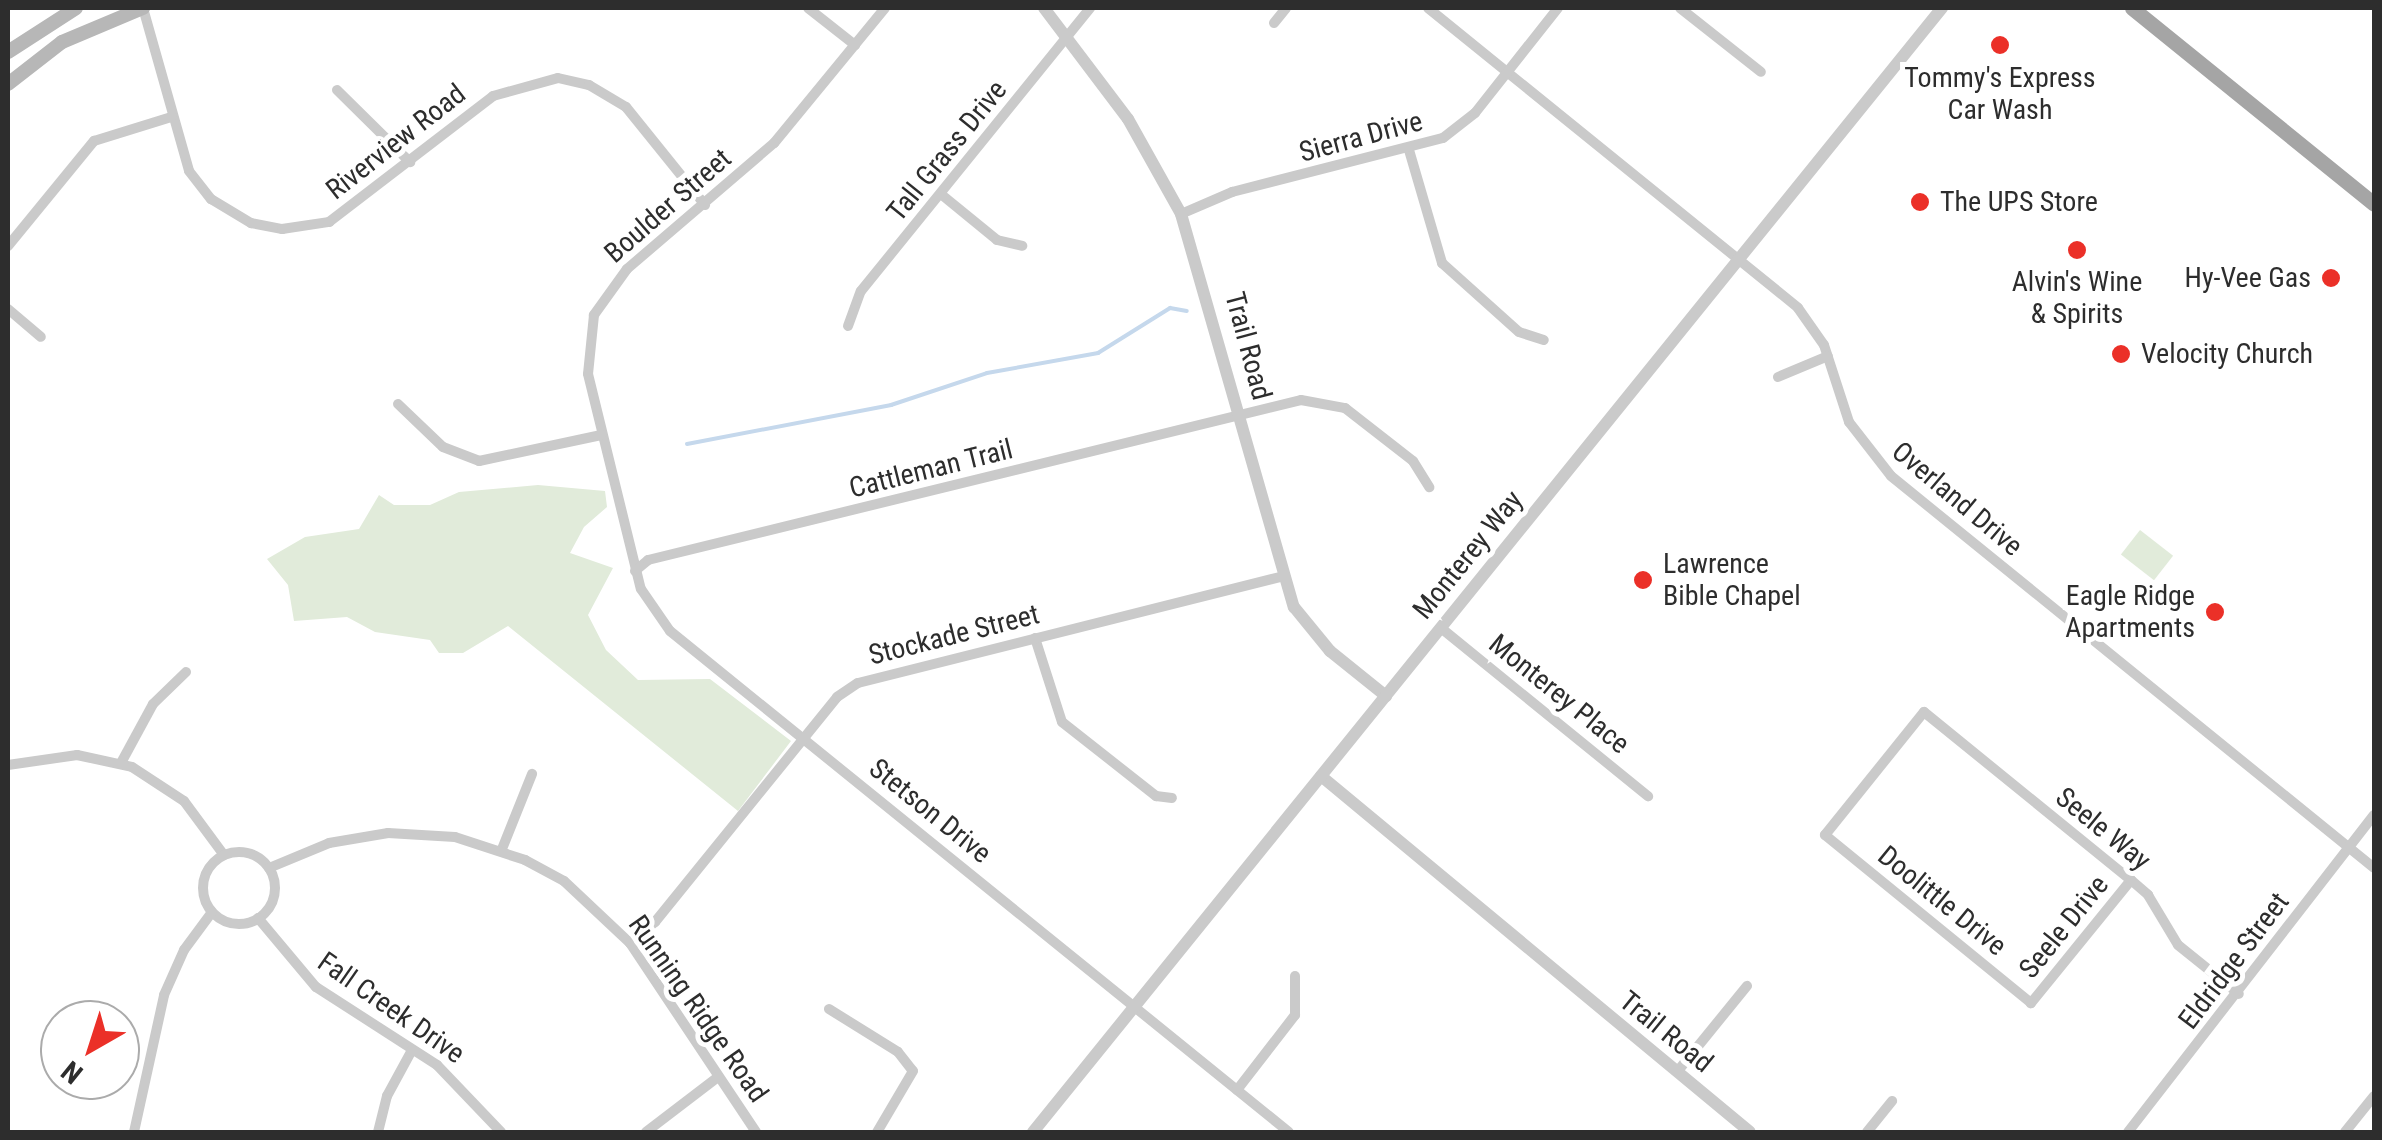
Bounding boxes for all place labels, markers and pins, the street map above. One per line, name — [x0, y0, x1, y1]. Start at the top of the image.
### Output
marker: Tommy's Express Car Wash — [1989, 34, 2011, 56]
place label: Tommy's Express Car Wash — [1904, 61, 2096, 127]
place label: The UPS Store — [1940, 185, 2098, 219]
marker: The UPS Store — [1909, 191, 1931, 213]
marker: Alvin's Wine & Spirits — [2066, 239, 2088, 261]
place label: Hy-Vee Gas — [2185, 261, 2311, 295]
place label: Alvin's Wine & Spirits — [2012, 265, 2142, 331]
marker: Hy-Vee Gas — [2320, 267, 2342, 289]
place label: Velocity Church — [2141, 337, 2313, 371]
marker: Velocity Church — [2110, 343, 2132, 365]
place label: Lawrence Bible Chapel — [1663, 547, 1801, 613]
marker: Lawrence Bible Chapel — [1632, 569, 1654, 591]
place label: Eagle Ridge Apartments — [2065, 579, 2195, 645]
marker: Eagle Ridge Apartments — [2204, 601, 2226, 623]

